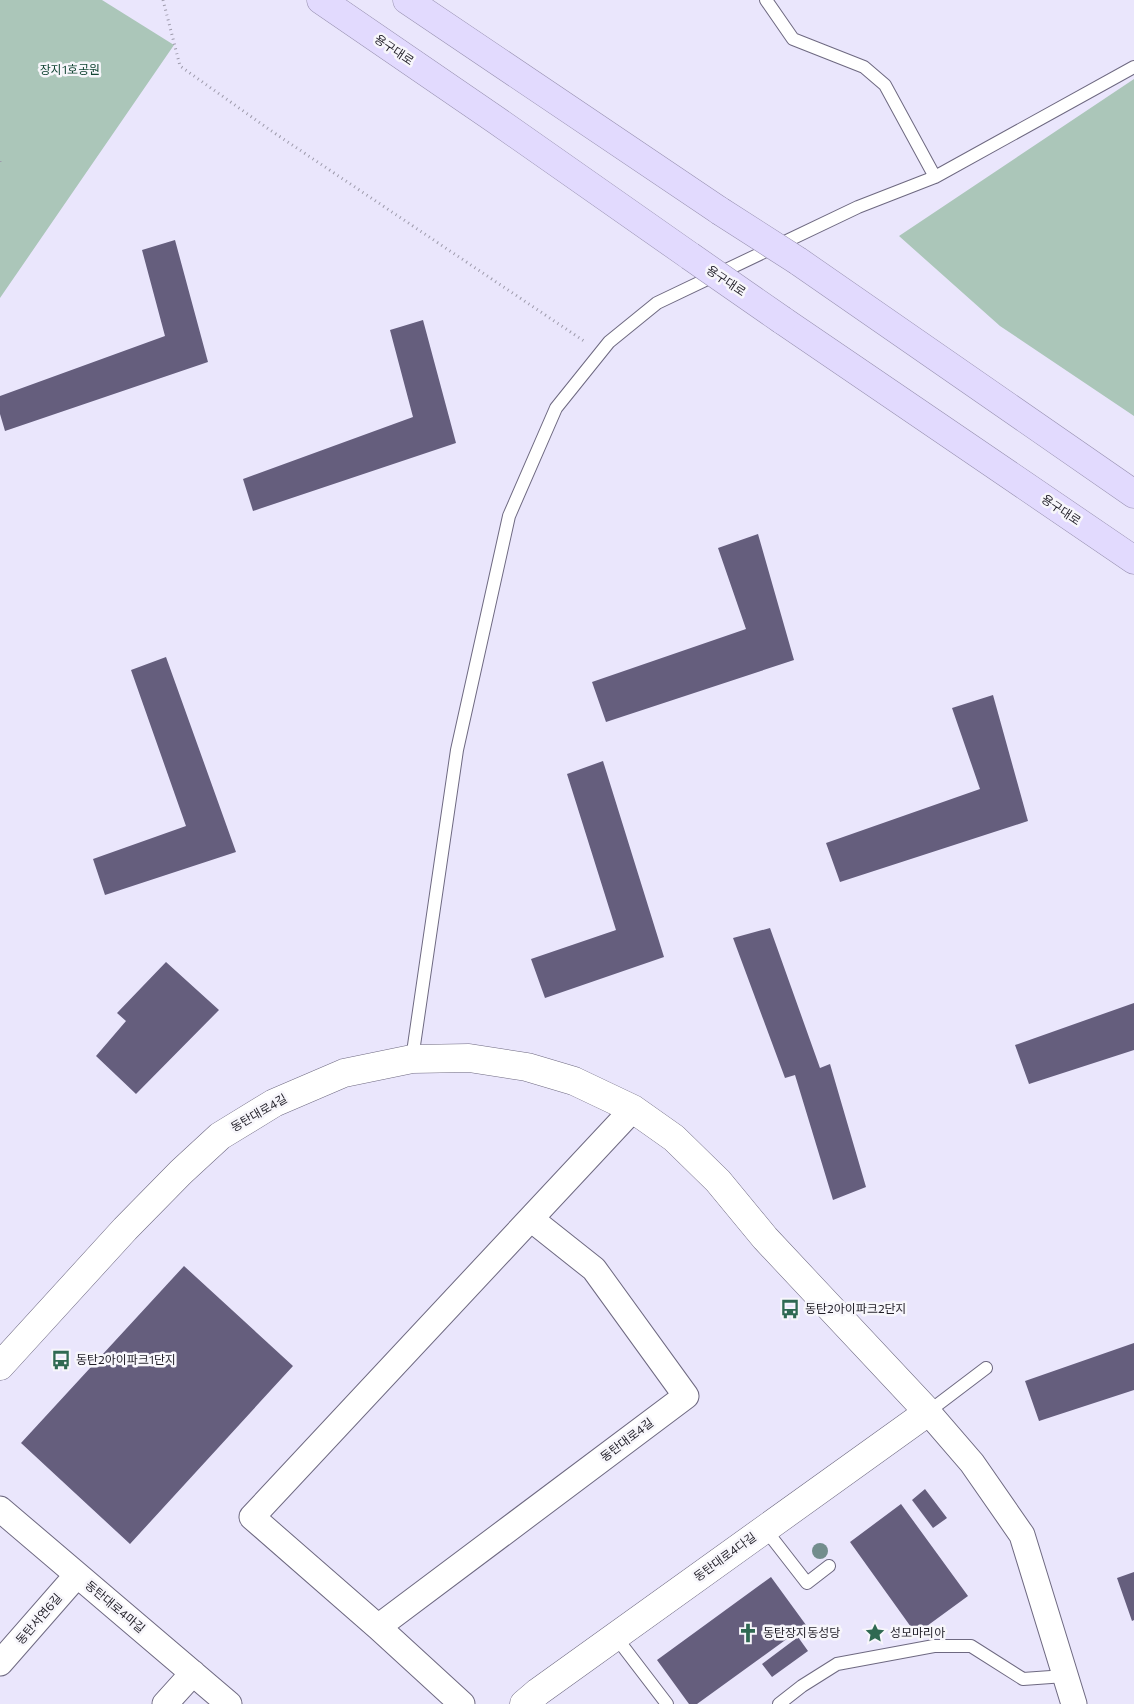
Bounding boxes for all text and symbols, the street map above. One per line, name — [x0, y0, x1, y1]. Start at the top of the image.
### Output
street label: 용구대로 — [372, 31, 417, 67]
park label: 장지1호공원 — [40, 62, 100, 76]
street label: 용구대로 — [704, 262, 749, 298]
street label: 용구대로 — [1039, 491, 1084, 527]
street label: 동탄대로4길 — [228, 1090, 289, 1134]
bus stop icon: 동탄2아이파크2단지 — [779, 1298, 801, 1320]
place label: 동탄2아이파크2단지 — [805, 1301, 907, 1315]
bus stop icon: 동탄2아이파크1단지 — [50, 1349, 72, 1371]
place label: 동탄2아이파크1단지 — [76, 1352, 176, 1366]
street label: 동탄대로4길 — [597, 1415, 656, 1464]
street label: 동탄대로4다길 — [691, 1529, 758, 1583]
street label: 동탄대로4마길 — [83, 1577, 148, 1635]
street label: 동탄서연6길 — [12, 1590, 64, 1647]
church icon: 동탄장지동성당 — [737, 1622, 759, 1644]
place icon: 성모마리아 — [864, 1622, 886, 1644]
place label: 동탄장지동성당 — [763, 1625, 840, 1639]
place label: 성모마리아 — [890, 1625, 945, 1639]

